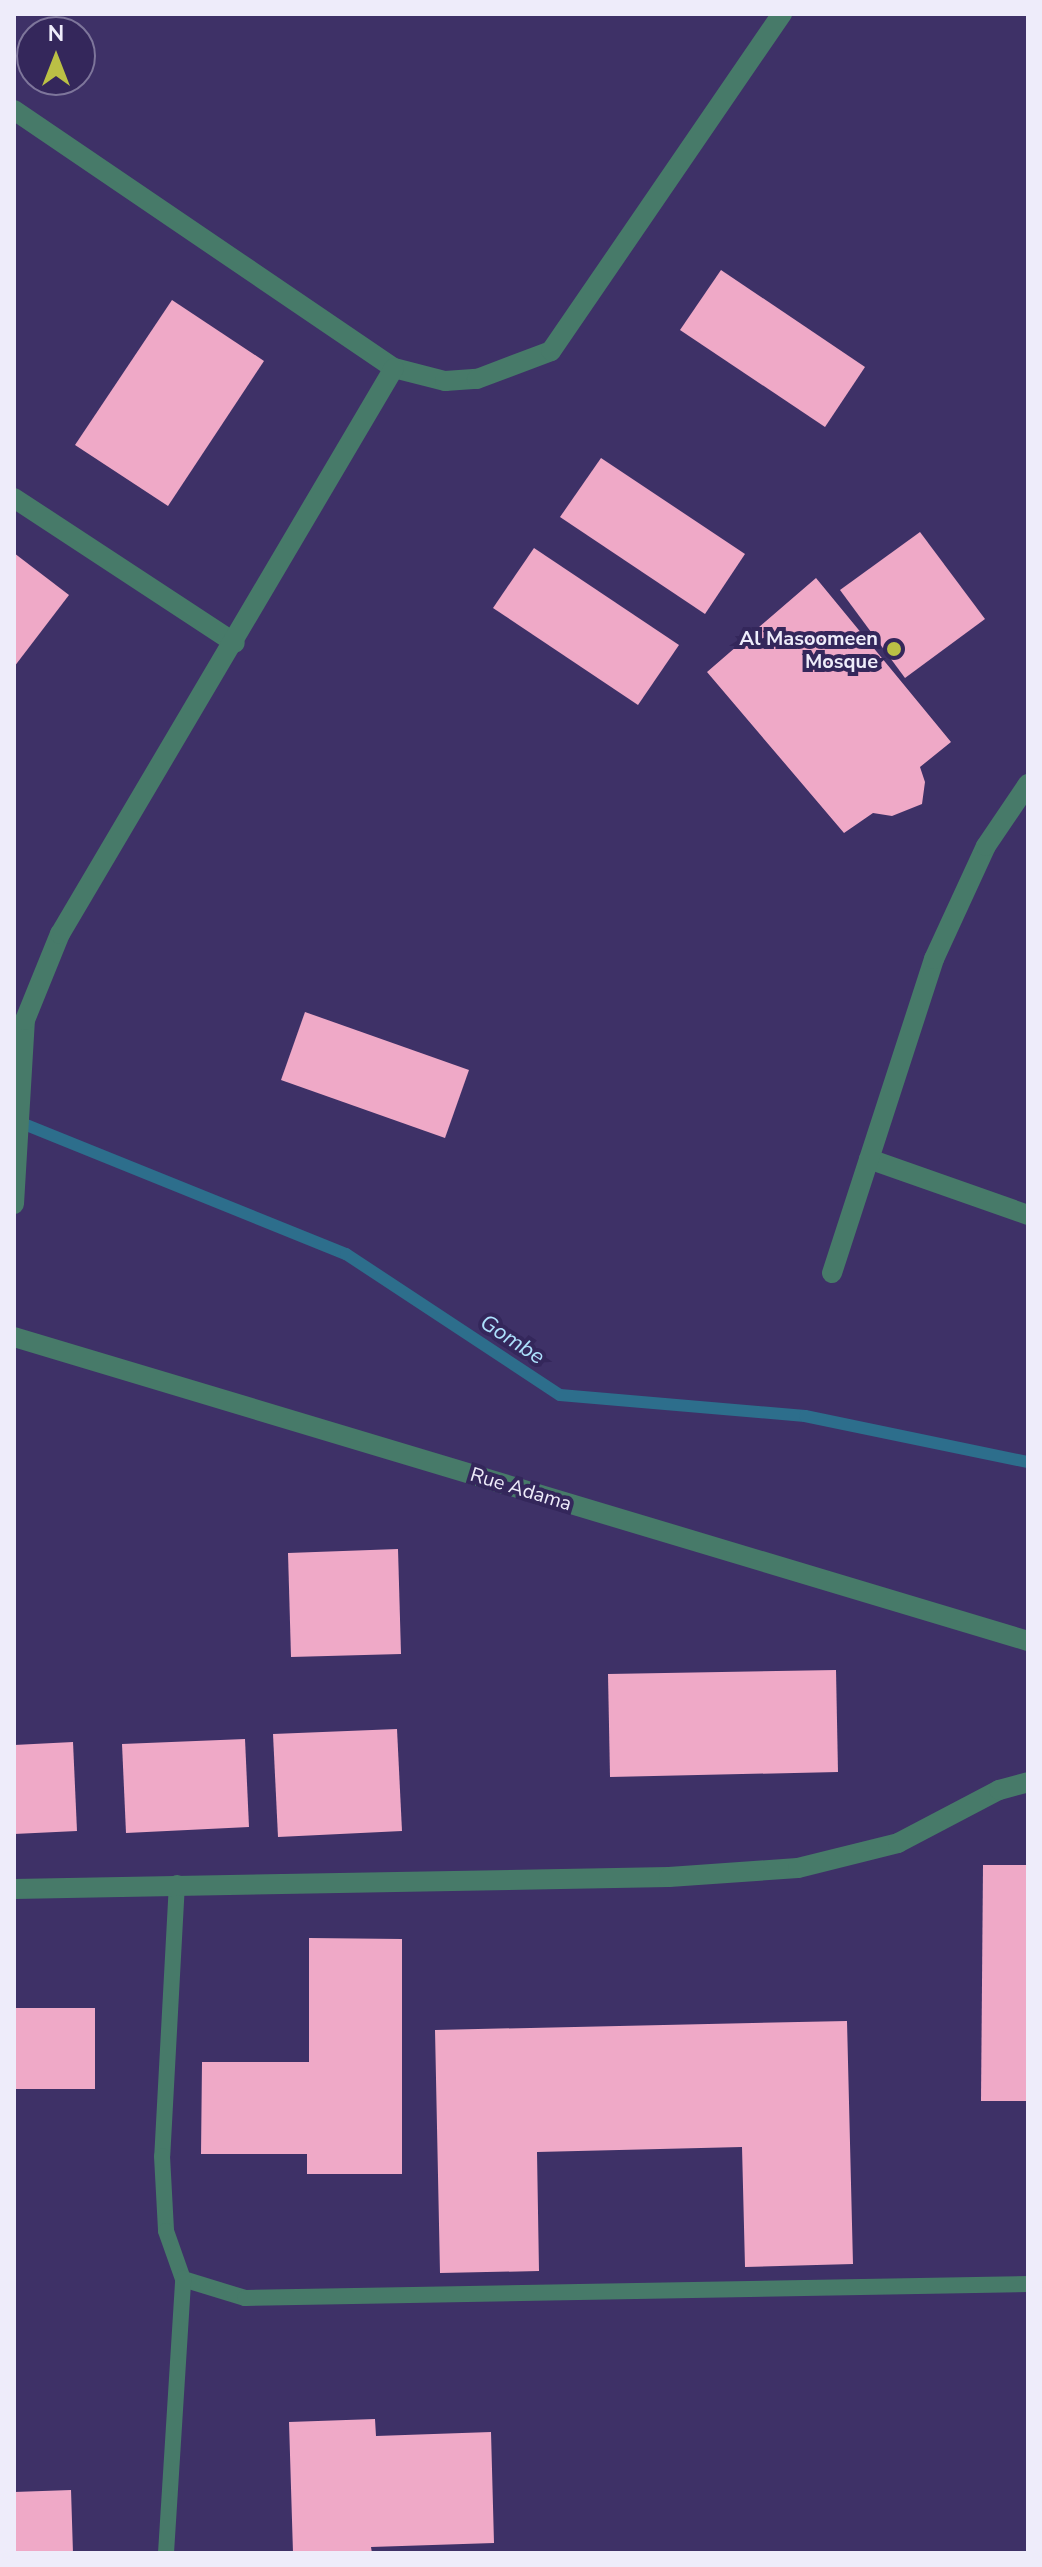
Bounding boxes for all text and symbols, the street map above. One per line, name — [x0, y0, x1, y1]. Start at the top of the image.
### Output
north arrow — [16, 16, 96, 96]
text: N — [48, 19, 64, 49]
place label: Al Masoomeen Mosque — [739, 626, 878, 673]
marker: Al Masoomeen Mosque — [885, 640, 903, 658]
water label: Gombe — [475, 1309, 549, 1371]
street label: Rue Adama — [467, 1462, 575, 1516]

